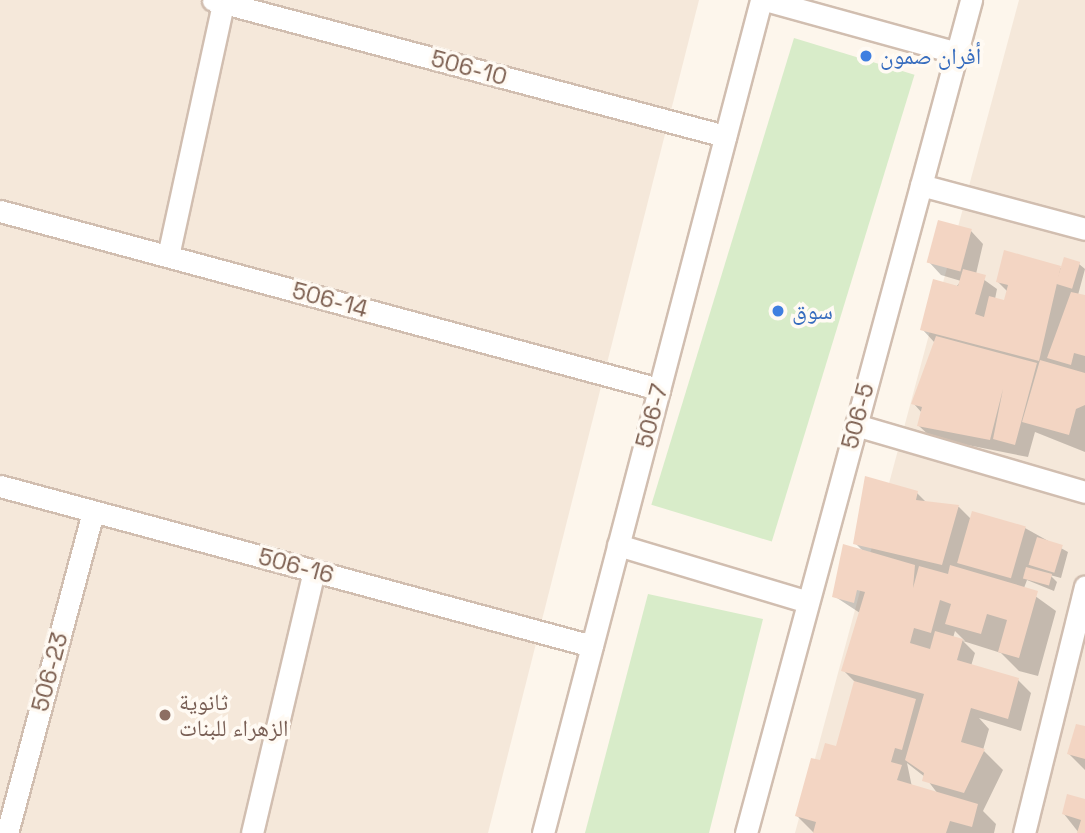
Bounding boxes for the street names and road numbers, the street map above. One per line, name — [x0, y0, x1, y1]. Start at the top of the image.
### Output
street label: 506-10 — [428, 45, 510, 91]
street label: 506-14 — [289, 277, 371, 323]
street label: 506-5 — [836, 380, 880, 452]
street label: 506-7 — [630, 381, 674, 451]
street label: 506-16 — [255, 543, 337, 589]
street label: 506-23 — [26, 629, 74, 715]

